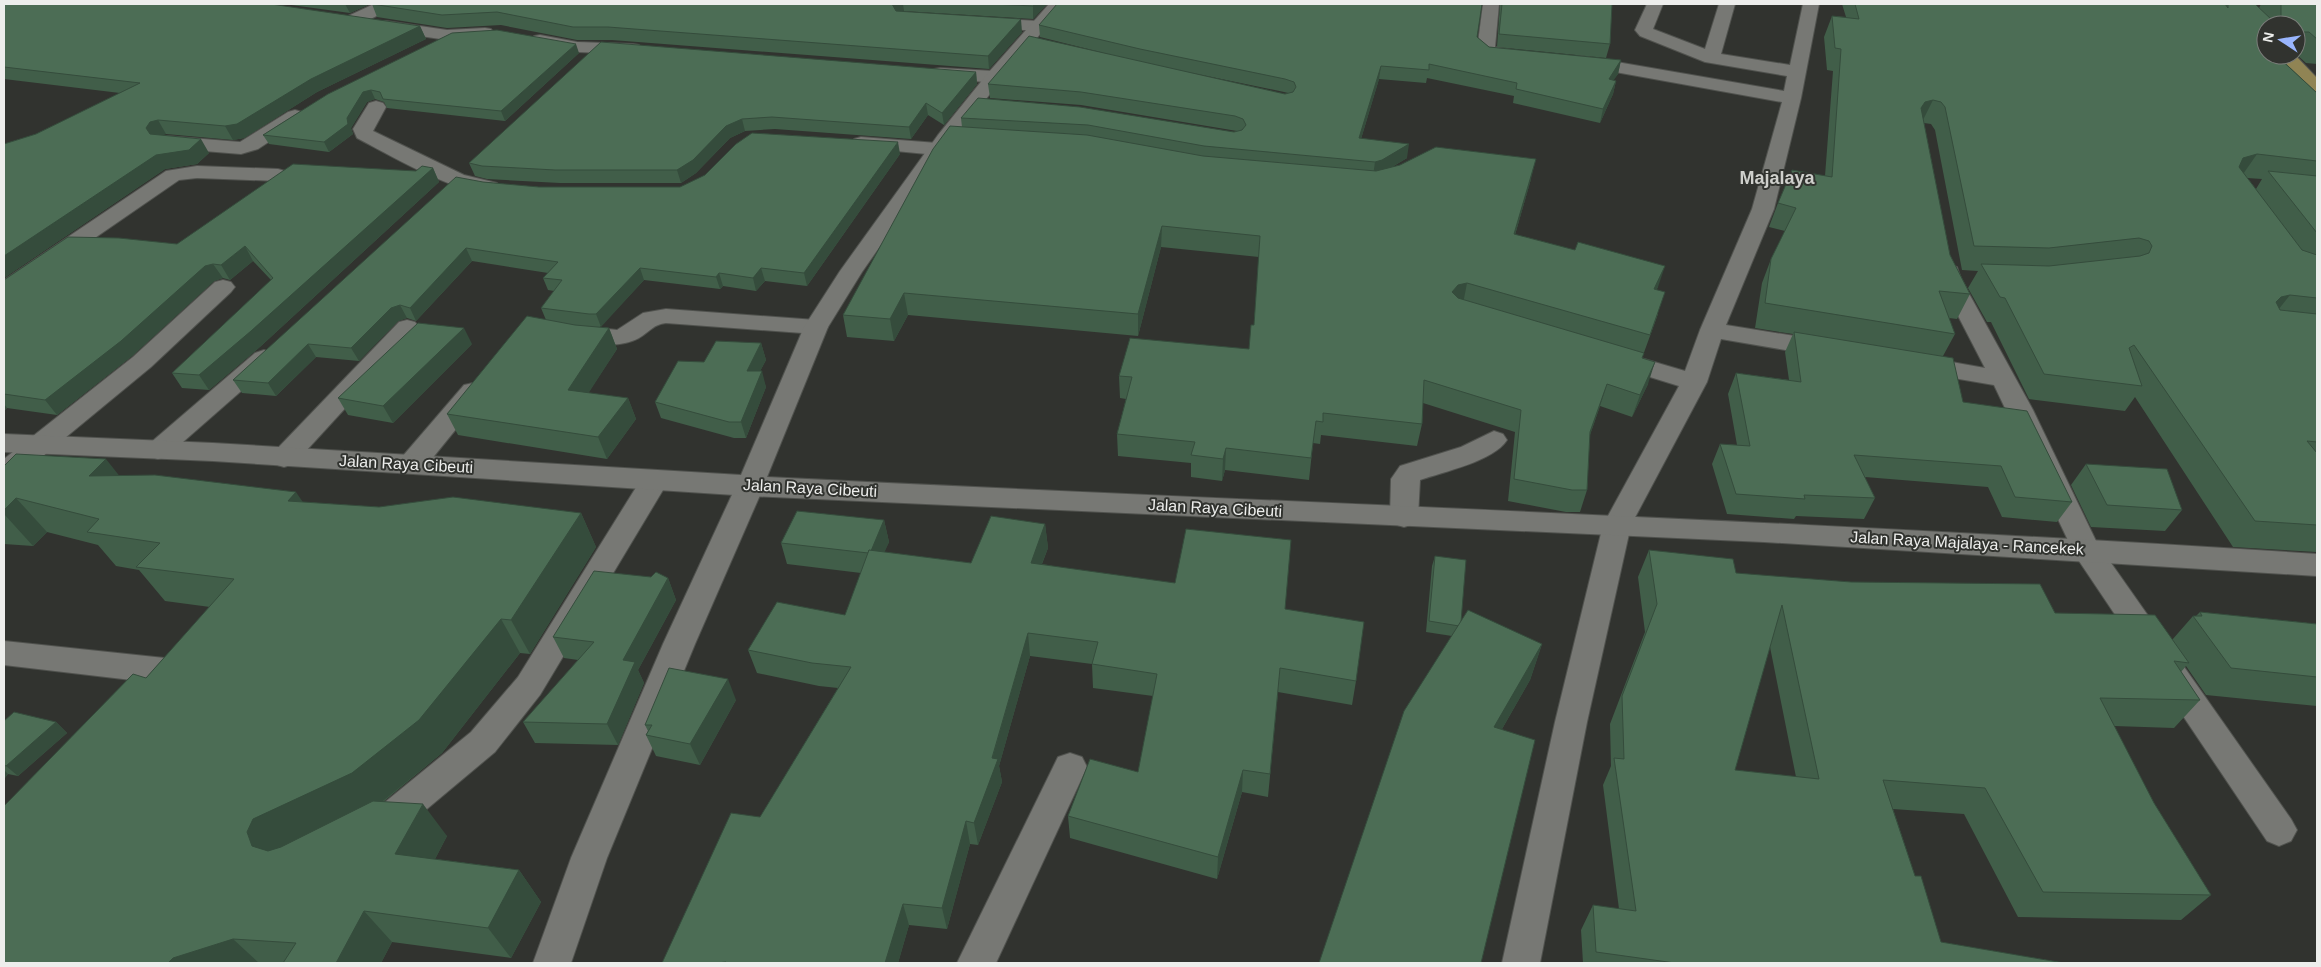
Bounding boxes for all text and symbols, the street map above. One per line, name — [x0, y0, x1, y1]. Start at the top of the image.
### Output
north arrow — [2256, 15, 2306, 65]
text: N — [2259, 31, 2277, 44]
district label: Majalaya — [1739, 168, 1816, 188]
street label: Jalan Raya Cibeuti — [338, 452, 474, 476]
street label: Jalan Raya Cibeuti — [742, 476, 878, 500]
street label: Jalan Raya Cibeuti — [1147, 496, 1283, 520]
street label: Jalan Raya Majalaya - Rancekek — [1850, 528, 2085, 558]

